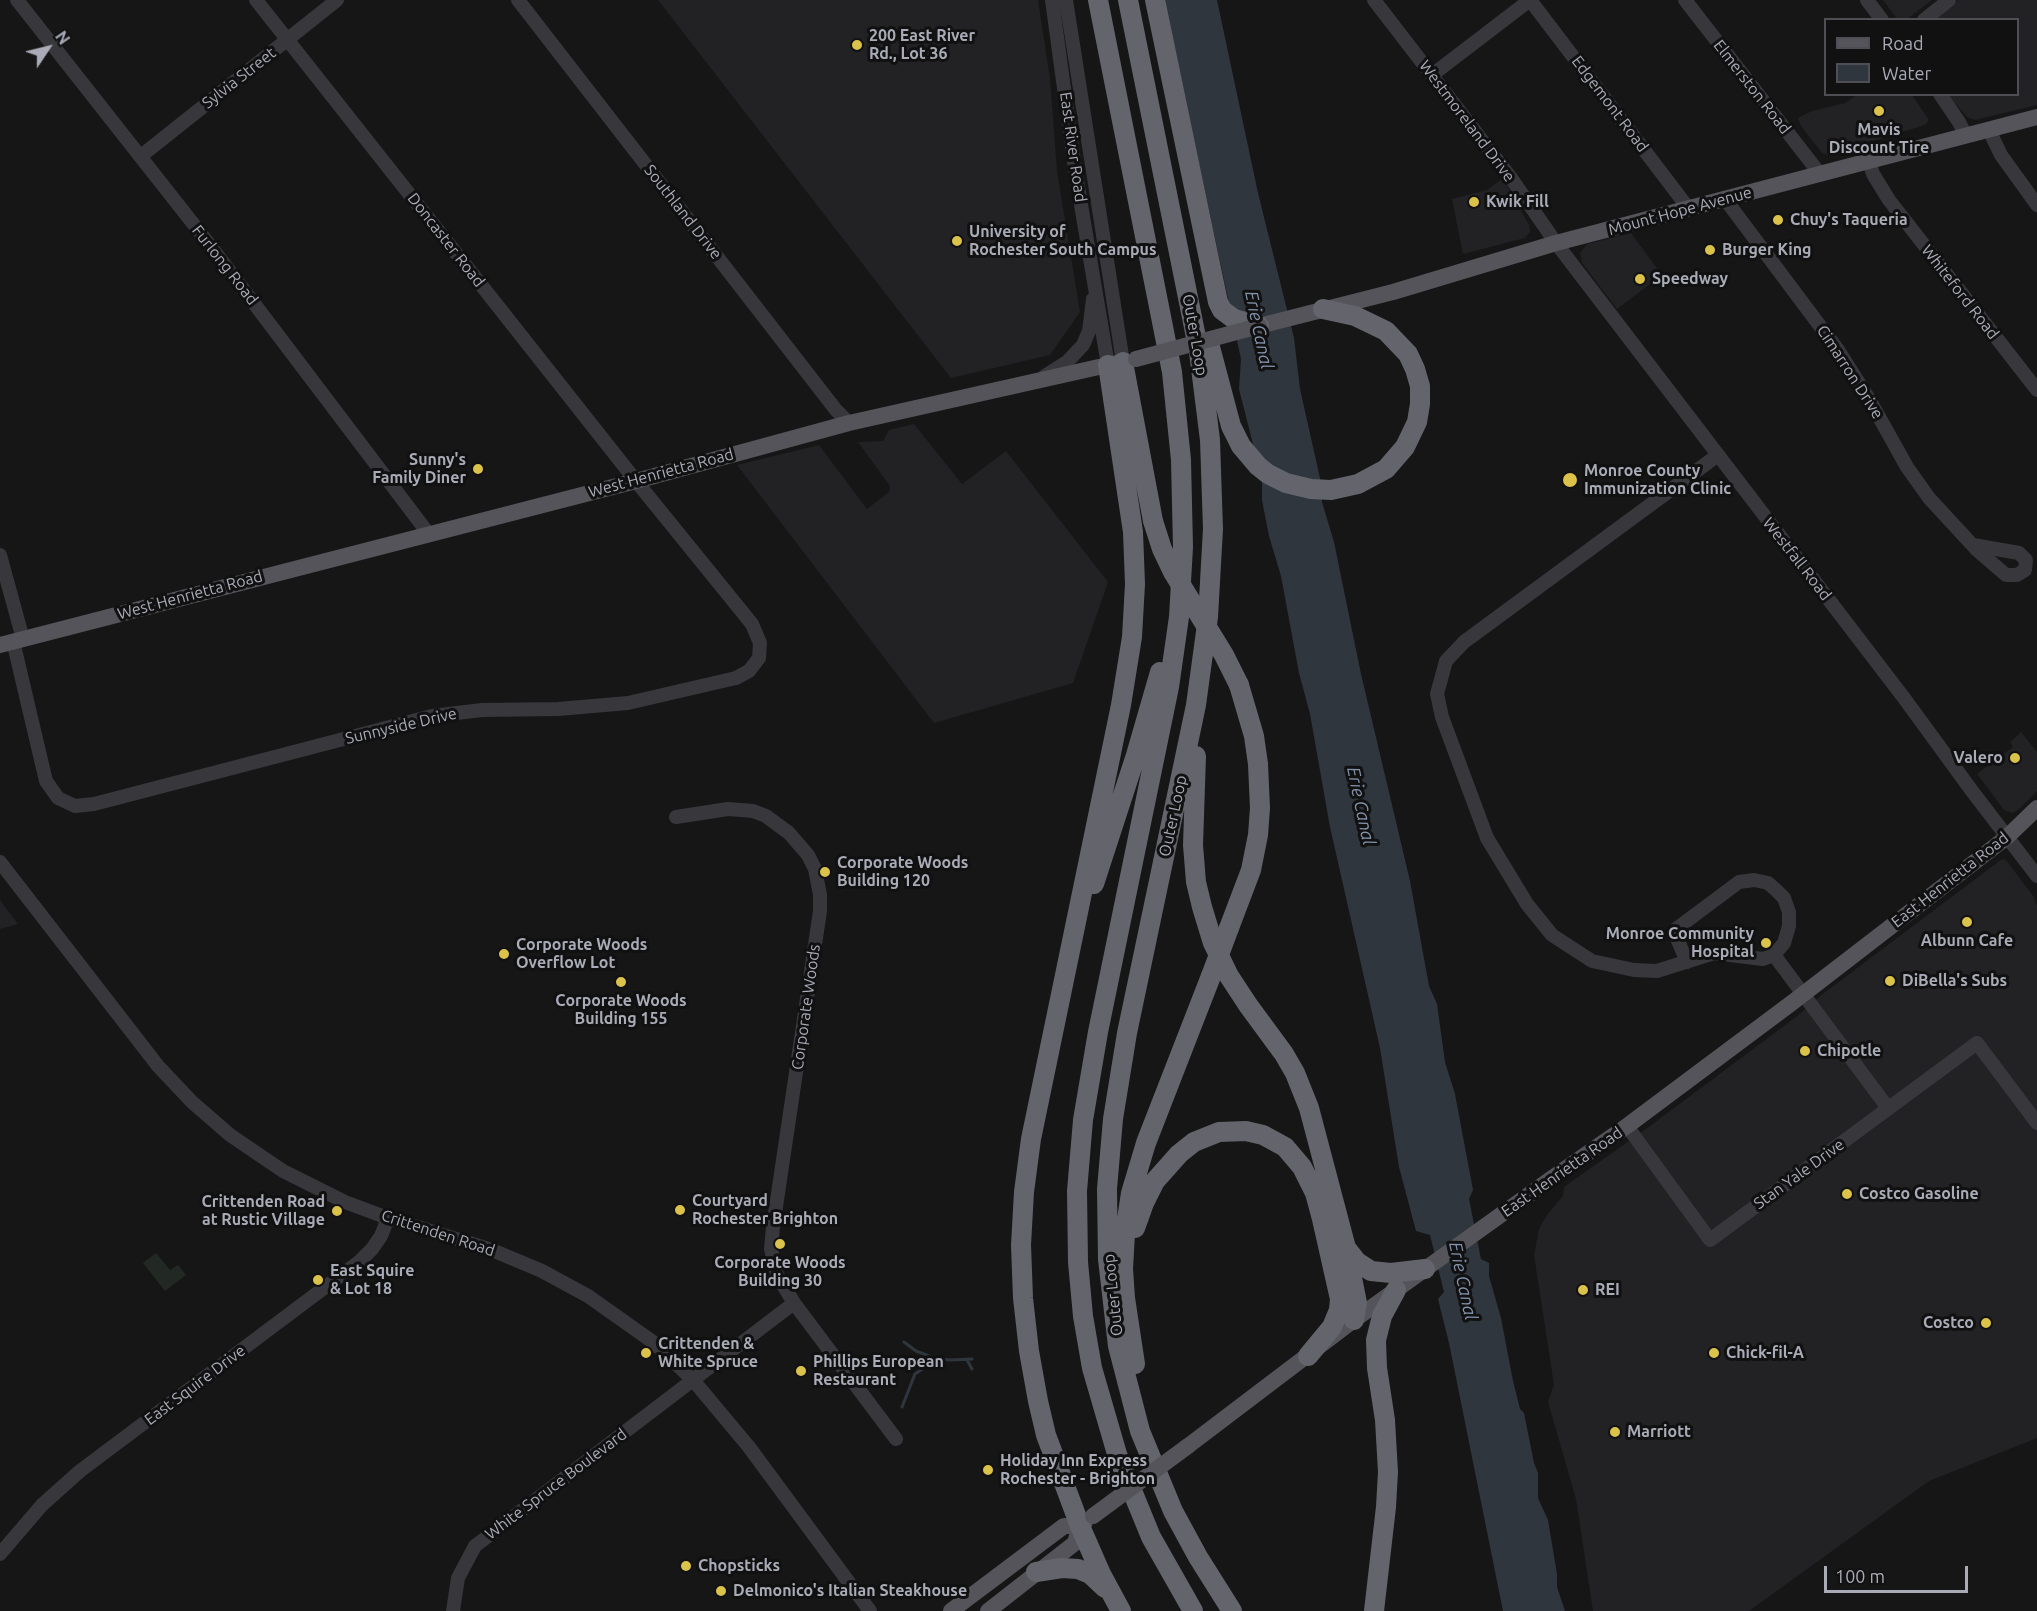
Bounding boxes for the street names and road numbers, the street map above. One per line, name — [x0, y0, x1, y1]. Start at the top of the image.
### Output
street label: Elmerston Road — [1709, 36, 1795, 138]
street label: Sylvia Street — [198, 43, 280, 113]
street label: Edgemont Road — [1568, 52, 1652, 156]
street label: Westmoreland Drive — [1415, 56, 1519, 186]
street label: East River Road — [1056, 91, 1090, 203]
street label: Southland Drive — [640, 161, 726, 263]
street label: Mount Hope Avenue — [1606, 183, 1754, 239]
street label: Doncaster Road — [403, 189, 489, 291]
street label: Furlong Road — [188, 221, 262, 309]
street label: Whiteford Road — [1917, 241, 2003, 343]
street label: Outer Loop — [1178, 293, 1212, 377]
street label: Cimarron Drive — [1813, 322, 1887, 422]
street label: West Henrietta Road — [586, 444, 736, 502]
street label: Westfall Road — [1759, 514, 1835, 604]
street label: West Henrietta Road — [115, 566, 265, 624]
street label: Sunnyside Drive — [343, 704, 459, 748]
street label: Outer Loop — [1155, 774, 1191, 858]
street label: East Henrietta Road — [1888, 828, 2012, 932]
street label: Corporate Woods — [788, 943, 824, 1071]
street label: East Henrietta Road — [1498, 1123, 1626, 1221]
street label: Stan Yale Drive — [1750, 1135, 1848, 1213]
street label: Crittenden Road — [379, 1206, 497, 1260]
street label: Outer Loop — [1099, 1253, 1127, 1337]
street label: East Squire Drive — [141, 1341, 249, 1429]
street label: White Spruce Boulevard — [481, 1424, 631, 1544]

